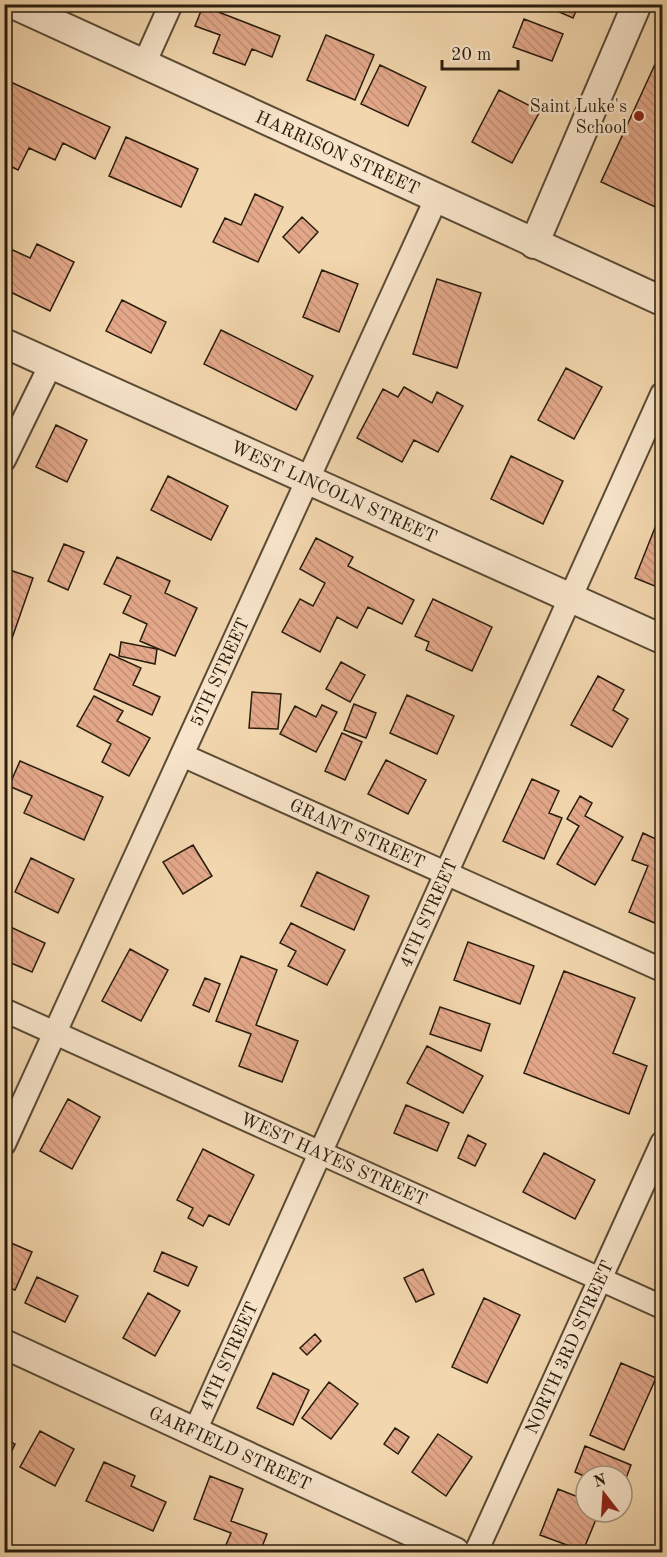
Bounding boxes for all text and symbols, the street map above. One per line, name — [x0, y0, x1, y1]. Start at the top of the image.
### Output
scale bar — [442, 33, 518, 71]
text: 20 m — [451, 46, 491, 64]
place label: Saint Luke's School — [530, 98, 627, 137]
street label: HARRISON STREET — [252, 108, 422, 199]
marker: Saint Luke's School — [632, 109, 646, 123]
street label: WEST LINCOLN STREET — [228, 438, 440, 547]
street label: 5TH STREET — [188, 615, 253, 729]
street label: GRANT STREET — [287, 796, 427, 872]
street label: 4TH STREET — [397, 856, 461, 971]
street label: WEST HAYES STREET — [237, 1110, 430, 1210]
street label: NORTH 3RD STREET — [523, 1258, 617, 1437]
street label: 4TH STREET — [197, 1300, 262, 1414]
street label: GARFIELD STREET — [146, 1404, 314, 1494]
north arrow — [574, 1464, 634, 1524]
text: N — [592, 1472, 609, 1491]

